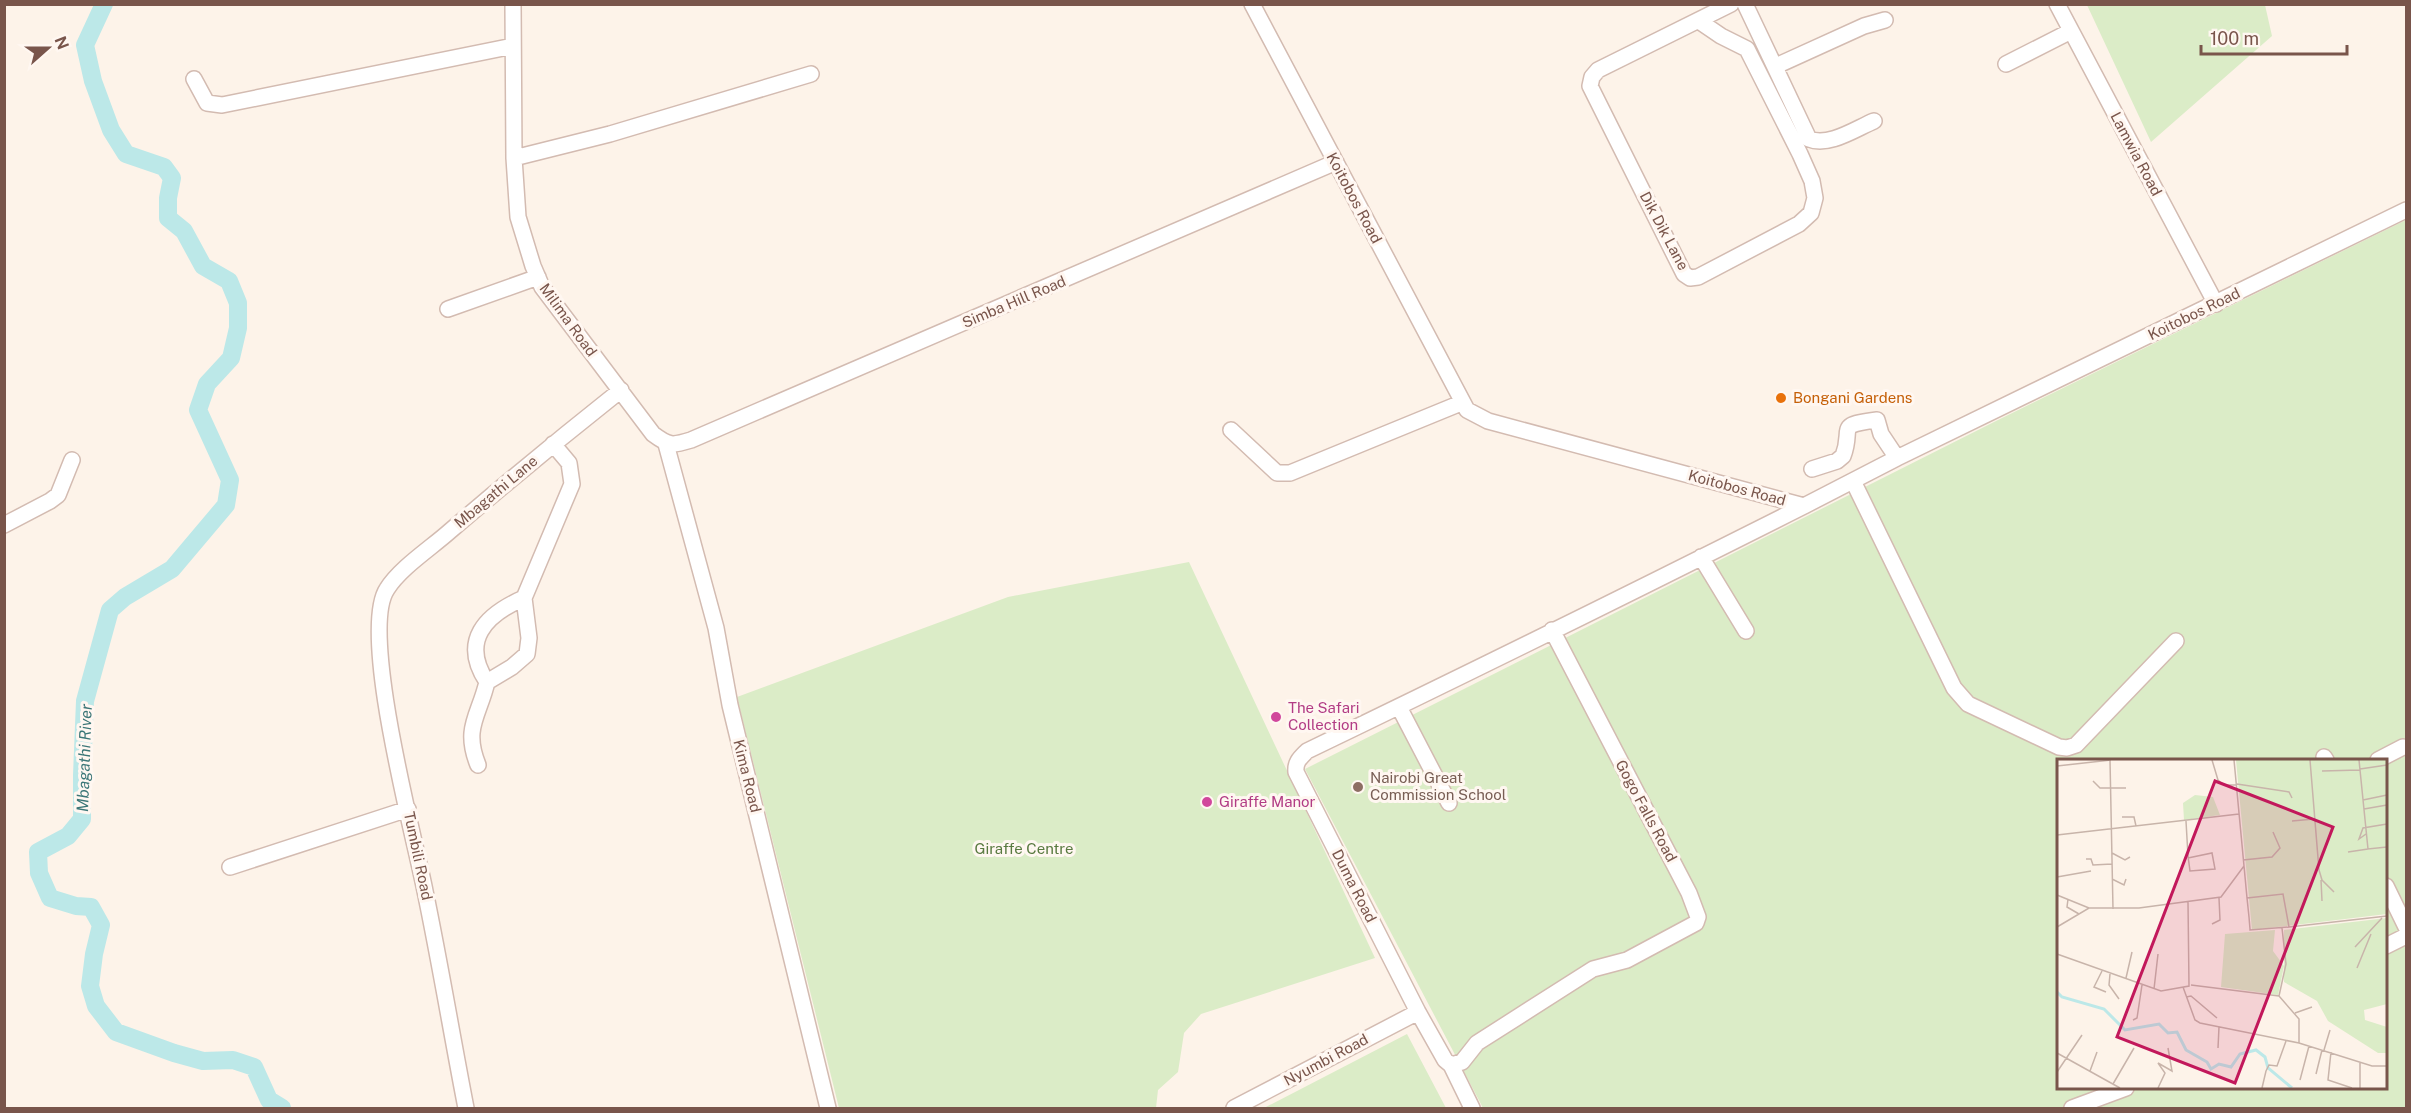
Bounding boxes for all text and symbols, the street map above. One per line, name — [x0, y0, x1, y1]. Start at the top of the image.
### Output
north arrow — [18, 18, 78, 78]
scale bar — [2201, 18, 2346, 56]
text: 100 m — [2210, 28, 2259, 49]
text: N — [50, 34, 73, 52]
street label: Lamwia Road — [2107, 109, 2166, 199]
street label: Koitobos Road — [1323, 150, 1385, 246]
street label: Dik Dik Lane — [1637, 189, 1692, 273]
street label: Simba Hill Road — [959, 272, 1068, 331]
street label: Milima Road — [536, 280, 600, 359]
street label: Koitobos Road — [2145, 284, 2243, 343]
place label: Bongani Gardens — [1793, 389, 1912, 406]
marker: Bongani Gardens — [1774, 391, 1788, 405]
street label: Mbagathi Lane — [451, 452, 541, 531]
street label: Koitobos Road — [1687, 466, 1788, 509]
place label: The Safari Collection — [1288, 699, 1360, 733]
water label: Mbagathi River — [73, 703, 96, 812]
marker: The Safari Collection — [1269, 710, 1283, 724]
street label: Kima Road — [730, 738, 765, 814]
street label: Gogo Falls Road — [1612, 757, 1680, 865]
inset map — [2057, 759, 2387, 1089]
place label: Nairobi Great Commission School — [1370, 769, 1506, 803]
marker: Nairobi Great Commission School — [1351, 780, 1365, 794]
place label: Giraffe Manor — [1219, 793, 1316, 810]
marker: Giraffe Manor — [1200, 795, 1214, 809]
street label: Tumbili Road — [401, 810, 436, 902]
park label: Giraffe Centre — [974, 840, 1074, 857]
street label: Duma Road — [1329, 846, 1380, 925]
street label: Nyumbi Road — [1281, 1030, 1371, 1089]

